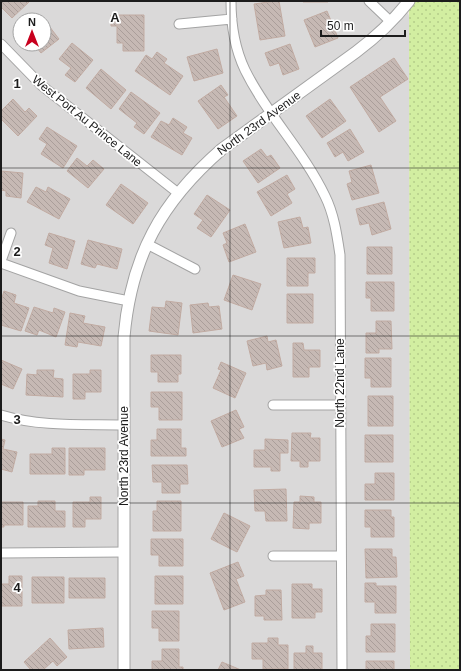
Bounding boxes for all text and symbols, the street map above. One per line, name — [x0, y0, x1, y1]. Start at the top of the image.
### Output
text: A — [110, 10, 120, 25]
north arrow — [12, 12, 52, 52]
scale bar — [321, 12, 405, 38]
text: N — [28, 16, 36, 28]
text: 50 m — [327, 19, 354, 33]
street label: West Port Au Prince Lane — [29, 72, 145, 170]
text: 1 — [13, 76, 21, 91]
street label: North 23rd Avenue — [214, 88, 304, 158]
text: 2 — [13, 244, 21, 259]
street label: North 22nd Lane — [333, 338, 347, 428]
street label: North 23rd Avenue — [117, 406, 131, 506]
text: 3 — [13, 412, 21, 427]
text: 4 — [13, 580, 21, 595]

